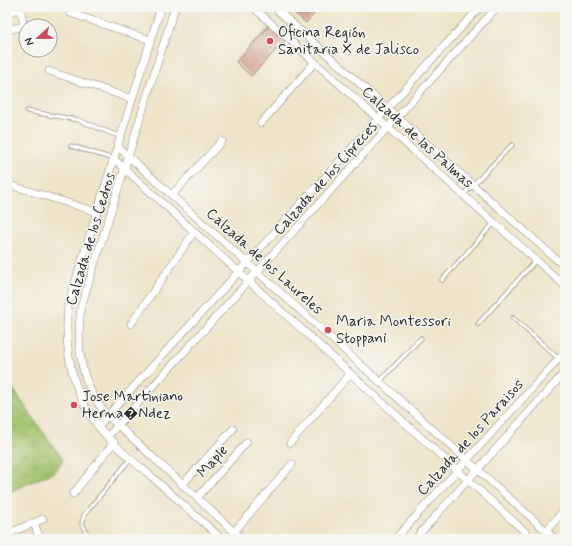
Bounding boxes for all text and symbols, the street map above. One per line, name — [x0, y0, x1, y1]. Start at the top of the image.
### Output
north arrow — [18, 18, 58, 58]
place label: Oficina Región Sanitaria X de Jalisco — [278, 23, 419, 60]
text: N — [22, 35, 38, 47]
marker: Oficina Región Sanitaria X de Jalisco — [265, 36, 275, 46]
street label: Calzada de las Palmas — [357, 82, 478, 193]
street label: Calzada de los Cipreces — [269, 117, 382, 240]
street label: Calzada de los Cedros — [61, 170, 121, 308]
street label: Calzada de los Laureles — [202, 204, 327, 320]
place label: Maria Montessori Stoppani — [336, 312, 451, 349]
marker: Maria Montessori Stoppani — [323, 325, 333, 335]
street label: Calzada de los Paraisos — [413, 375, 529, 500]
place label: Jose Martiniano Herna�Ndez — [82, 387, 183, 424]
marker: Jose Martiniano Herna�Ndez — [69, 400, 79, 410]
street label: Maple — [193, 441, 233, 482]

